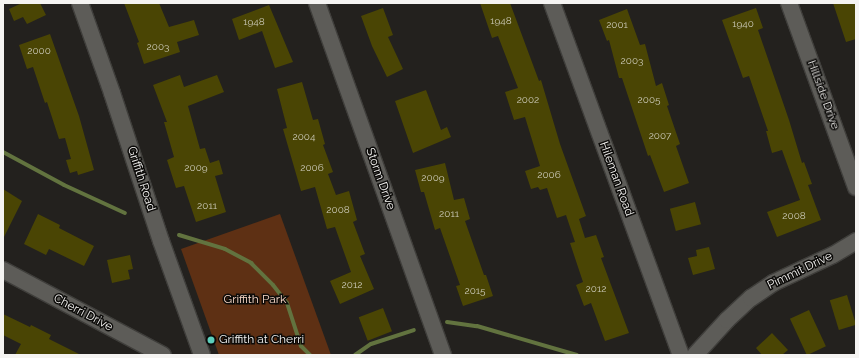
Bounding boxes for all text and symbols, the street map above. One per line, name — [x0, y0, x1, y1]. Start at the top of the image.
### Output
house number: 1948 — [490, 15, 512, 27]
house number: 1948 — [243, 16, 265, 28]
house number: 1940 — [732, 18, 754, 30]
house number: 2001 — [606, 19, 628, 31]
house number: 2003 — [147, 41, 169, 53]
house number: 2000 — [27, 45, 51, 57]
house number: 2003 — [621, 55, 643, 67]
street label: Hillside Drive — [804, 58, 842, 132]
house number: 2002 — [517, 94, 539, 106]
house number: 2005 — [638, 94, 660, 106]
house number: 2007 — [649, 130, 671, 142]
house number: 2004 — [293, 131, 315, 143]
street label: Hileman Road — [596, 140, 636, 218]
street label: Griffith Road — [124, 145, 158, 213]
street label: Storm Drive — [362, 146, 398, 212]
house number: 2009 — [184, 162, 208, 174]
house number: 2006 — [300, 162, 324, 174]
house number: 2006 — [537, 169, 561, 181]
house number: 2009 — [421, 172, 445, 184]
house number: 2011 — [197, 200, 217, 212]
house number: 2008 — [326, 204, 350, 216]
house number: 2011 — [439, 208, 459, 220]
house number: 2008 — [782, 210, 806, 222]
street label: Pimmit Drive — [765, 249, 835, 293]
house number: 2012 — [342, 279, 362, 291]
house number: 2012 — [586, 283, 606, 295]
house number: 2015 — [464, 285, 486, 297]
street label: Cherri Drive — [51, 291, 115, 335]
park label: Griffith Park — [224, 293, 286, 307]
place label: Griffith at Cherri — [219, 333, 304, 347]
marker: Griffith at Cherri — [206, 335, 216, 345]

